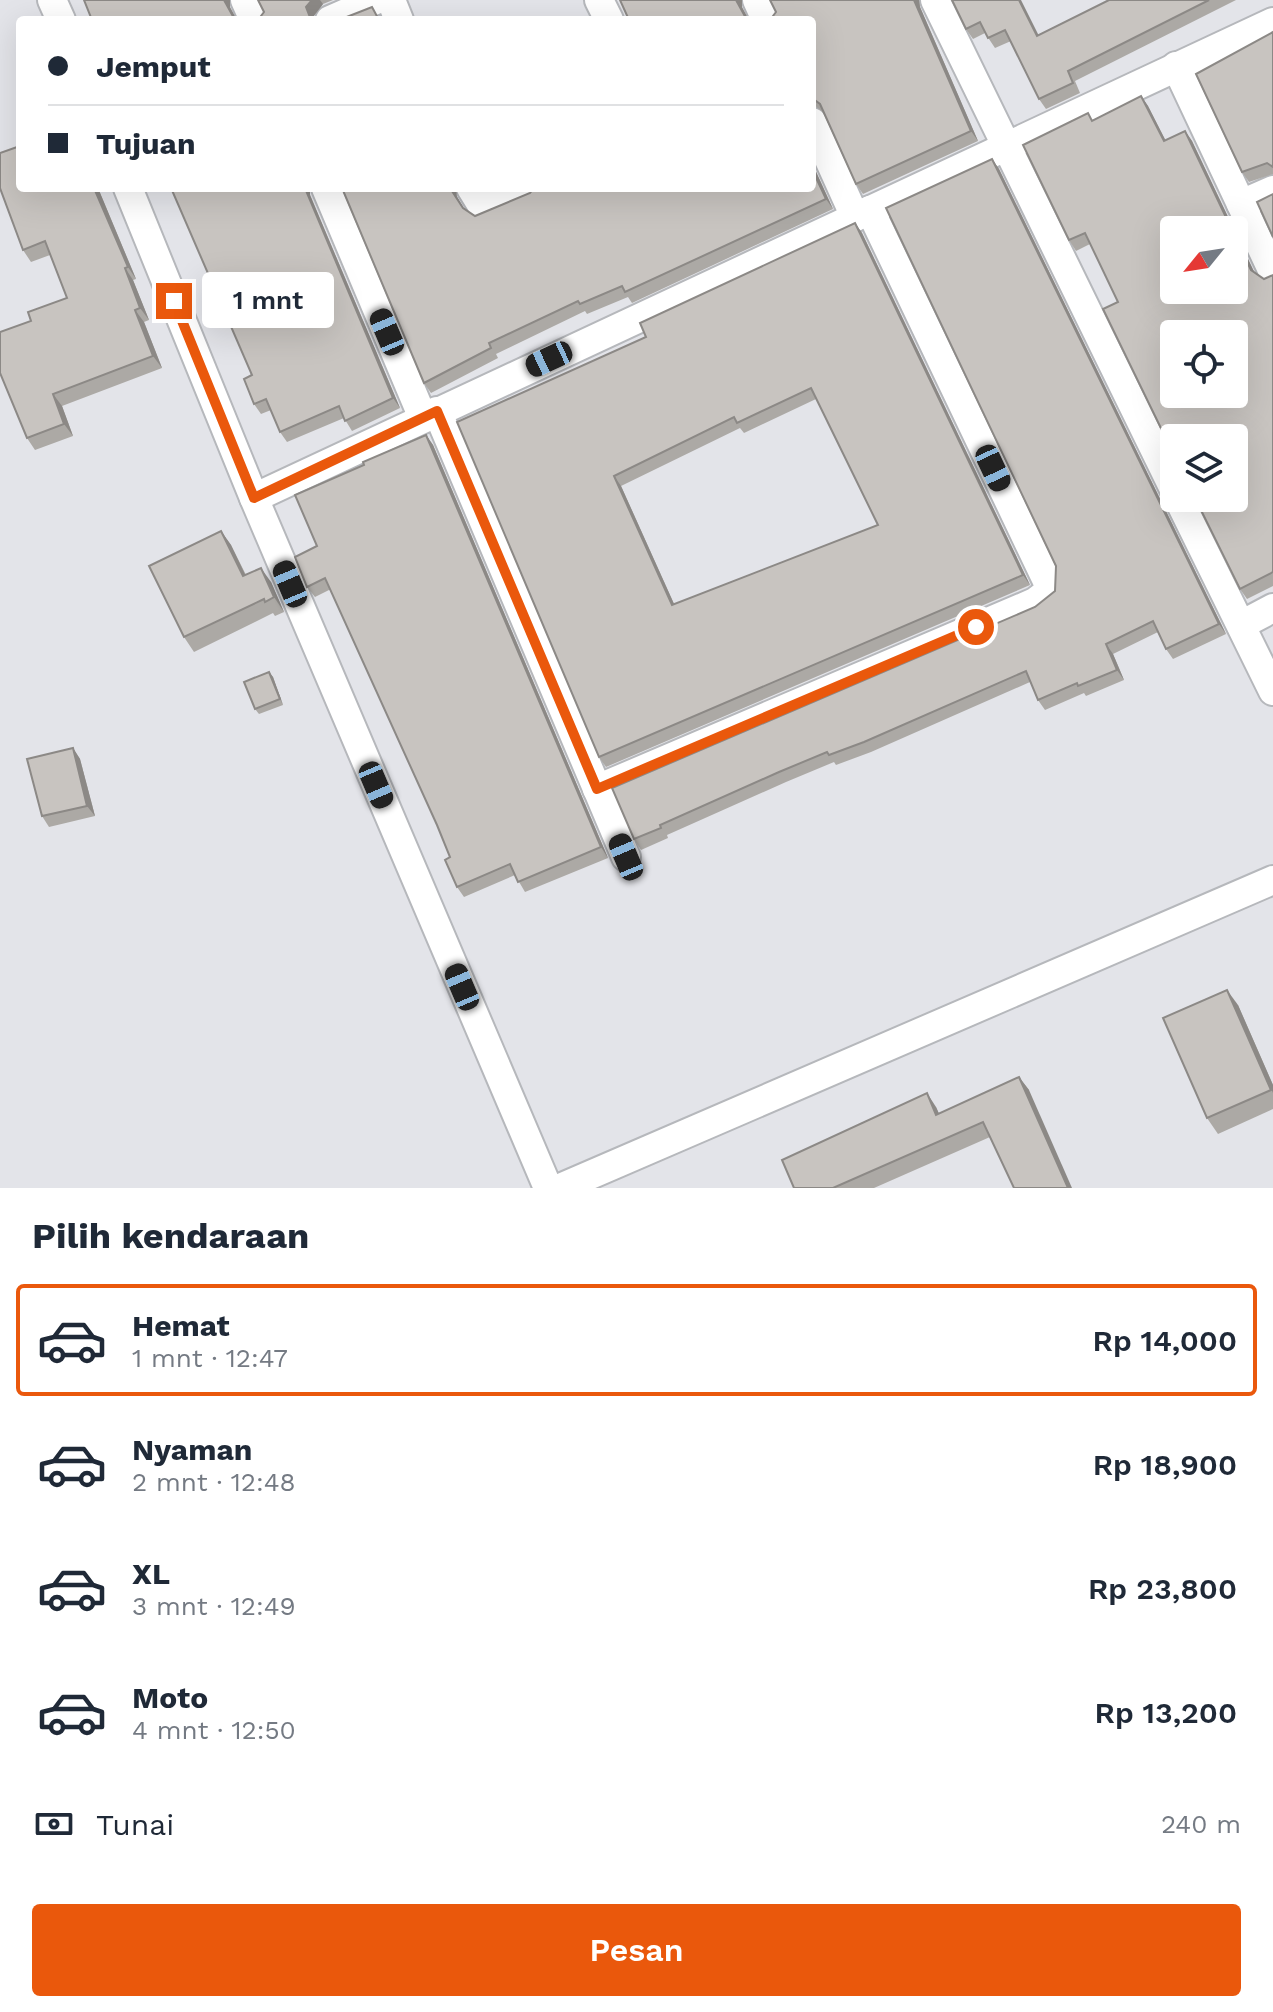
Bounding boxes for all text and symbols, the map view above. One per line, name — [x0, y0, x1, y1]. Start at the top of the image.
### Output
text: Jemput — [96, 49, 211, 84]
text: Tujuan — [96, 126, 196, 161]
north arrow — [1160, 216, 1248, 304]
map controls — [1160, 216, 1248, 512]
callout: 1 mnt — [202, 273, 334, 329]
route end — [156, 283, 192, 319]
text: 1 mnt — [233, 285, 303, 315]
car — [367, 305, 407, 359]
button: locate — [1160, 320, 1248, 408]
car — [522, 338, 576, 380]
button: layers — [1160, 424, 1248, 512]
car — [972, 441, 1014, 495]
car — [270, 557, 310, 611]
route start — [958, 609, 994, 645]
car — [356, 758, 396, 812]
car — [606, 830, 646, 884]
car — [442, 960, 482, 1014]
text: Pilih kendaraan — [32, 1215, 309, 1257]
icon: car — [36, 1304, 108, 1376]
text: Hemat — [132, 1308, 230, 1343]
text: Rp 14,000 — [1093, 1323, 1237, 1358]
text: 1 mnt · 12:47 — [132, 1343, 288, 1373]
icon: car — [36, 1428, 108, 1500]
text: Nyaman — [132, 1432, 252, 1467]
text: Rp 18,900 — [1093, 1447, 1237, 1482]
text: 2 mnt · 12:48 — [132, 1467, 296, 1497]
icon: car — [36, 1552, 108, 1624]
text: XL — [132, 1556, 170, 1591]
text: Rp 23,800 — [1088, 1571, 1237, 1606]
text: 3 mnt · 12:49 — [132, 1591, 296, 1621]
icon: car — [36, 1676, 108, 1748]
text: Moto — [132, 1680, 208, 1715]
text: Rp 13,200 — [1095, 1695, 1237, 1730]
text: 4 mnt · 12:50 — [132, 1715, 296, 1745]
icon: cash — [32, 1802, 76, 1846]
text: Tunai — [96, 1807, 174, 1842]
text: 240 m — [1161, 1809, 1241, 1839]
button: Pesan — [32, 1904, 1241, 1996]

